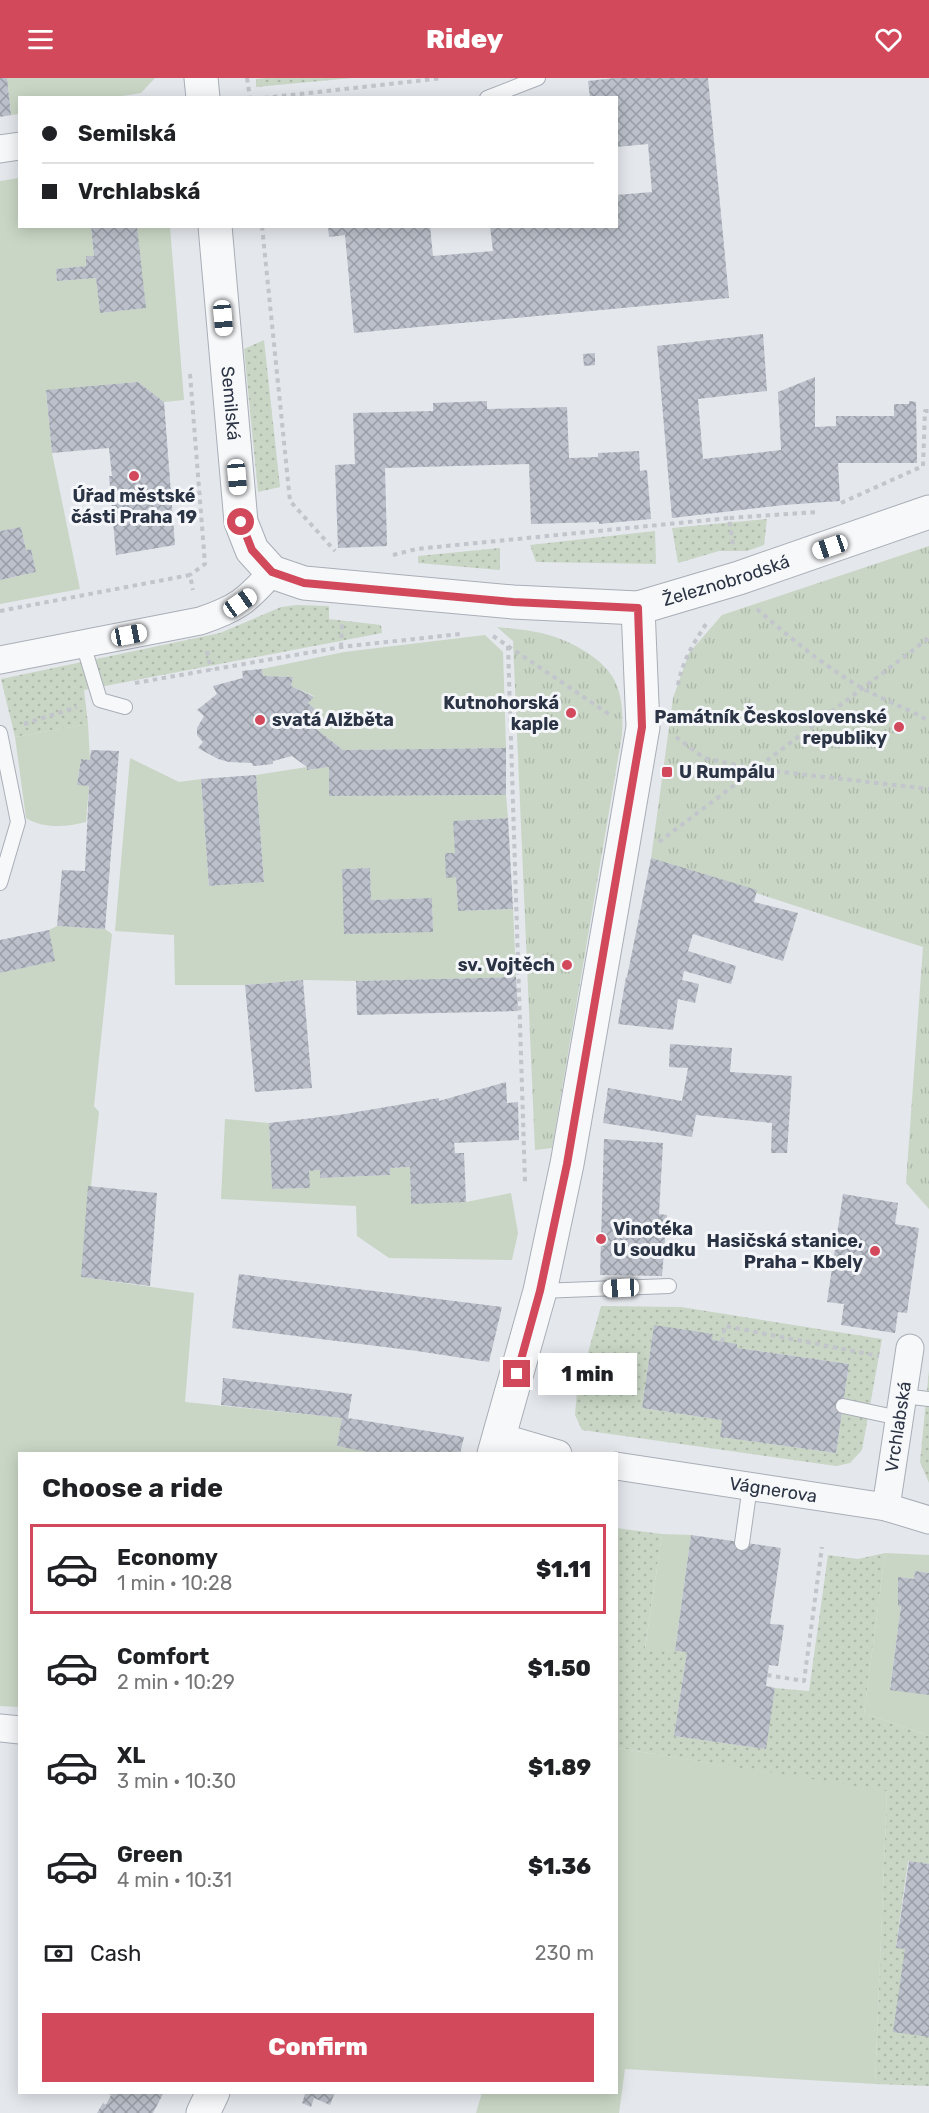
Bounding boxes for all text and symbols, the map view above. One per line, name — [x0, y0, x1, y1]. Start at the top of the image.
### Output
icon: menu — [24, 23, 57, 56]
text: Ridey — [426, 23, 503, 55]
icon: heart — [872, 23, 905, 56]
text: Semilská — [78, 120, 176, 147]
text: Vrchlabská — [78, 178, 201, 205]
car — [212, 299, 234, 337]
street label: Semilská — [216, 365, 245, 441]
car — [226, 458, 248, 496]
marker: Úřad městské části Praha 19 — [127, 469, 141, 483]
place label: Úřad městské části Praha 19 — [71, 485, 197, 528]
route start — [227, 508, 254, 535]
car — [810, 533, 850, 561]
street label: Železnobrodská — [660, 550, 793, 611]
car — [220, 585, 260, 621]
car — [110, 623, 148, 647]
place label: Kutnohorská kaple — [443, 692, 559, 735]
marker: Kutnohorská kaple — [564, 706, 578, 720]
place label: Památník Československé republiky — [654, 706, 887, 749]
place label: svatá Alžběta — [272, 709, 394, 731]
marker: svatá Alžběta — [253, 713, 267, 727]
marker: Památník Československé republiky — [892, 720, 906, 734]
place label: U Rumpálu — [679, 761, 775, 783]
marker: U Rumpálu — [660, 765, 674, 779]
place label: sv. Vojtěch — [458, 954, 555, 976]
marker: sv. Vojtěch — [560, 958, 574, 972]
place label: Vinotéka U soudku — [613, 1218, 696, 1261]
place label: Hasičská stanice, Praha - Kbely — [707, 1230, 863, 1273]
marker: Vinotéka U soudku — [594, 1232, 608, 1246]
marker: Hasičská stanice, Praha - Kbely — [868, 1244, 882, 1258]
car — [603, 1278, 639, 1298]
callout: 1 min — [538, 1353, 637, 1395]
route end — [503, 1360, 530, 1387]
text: 1 min — [561, 1362, 614, 1386]
street label: Vrchlabská — [880, 1380, 916, 1474]
text: Choose a ride — [42, 1472, 223, 1504]
street label: Vágnerova — [728, 1472, 819, 1507]
icon: car — [45, 1542, 99, 1596]
text: Economy — [117, 1544, 218, 1571]
text: $1.11 — [536, 1556, 591, 1583]
text: 1 min · 10:28 — [117, 1571, 232, 1595]
icon: car — [45, 1641, 99, 1695]
text: Comfort — [117, 1643, 209, 1670]
text: $1.50 — [528, 1655, 591, 1682]
text: 2 min · 10:29 — [117, 1670, 235, 1694]
icon: car — [45, 1740, 99, 1794]
text: XL — [117, 1742, 145, 1769]
text: $1.89 — [528, 1754, 591, 1781]
text: 3 min · 10:30 — [117, 1769, 236, 1793]
icon: car — [45, 1839, 99, 1893]
text: Green — [117, 1841, 183, 1868]
text: $1.36 — [528, 1853, 591, 1880]
text: 4 min · 10:31 — [117, 1868, 232, 1892]
icon: cash — [42, 1937, 75, 1970]
text: Cash — [90, 1940, 141, 1967]
text: 230 m — [535, 1941, 594, 1965]
button: Confirm — [42, 2013, 594, 2082]

